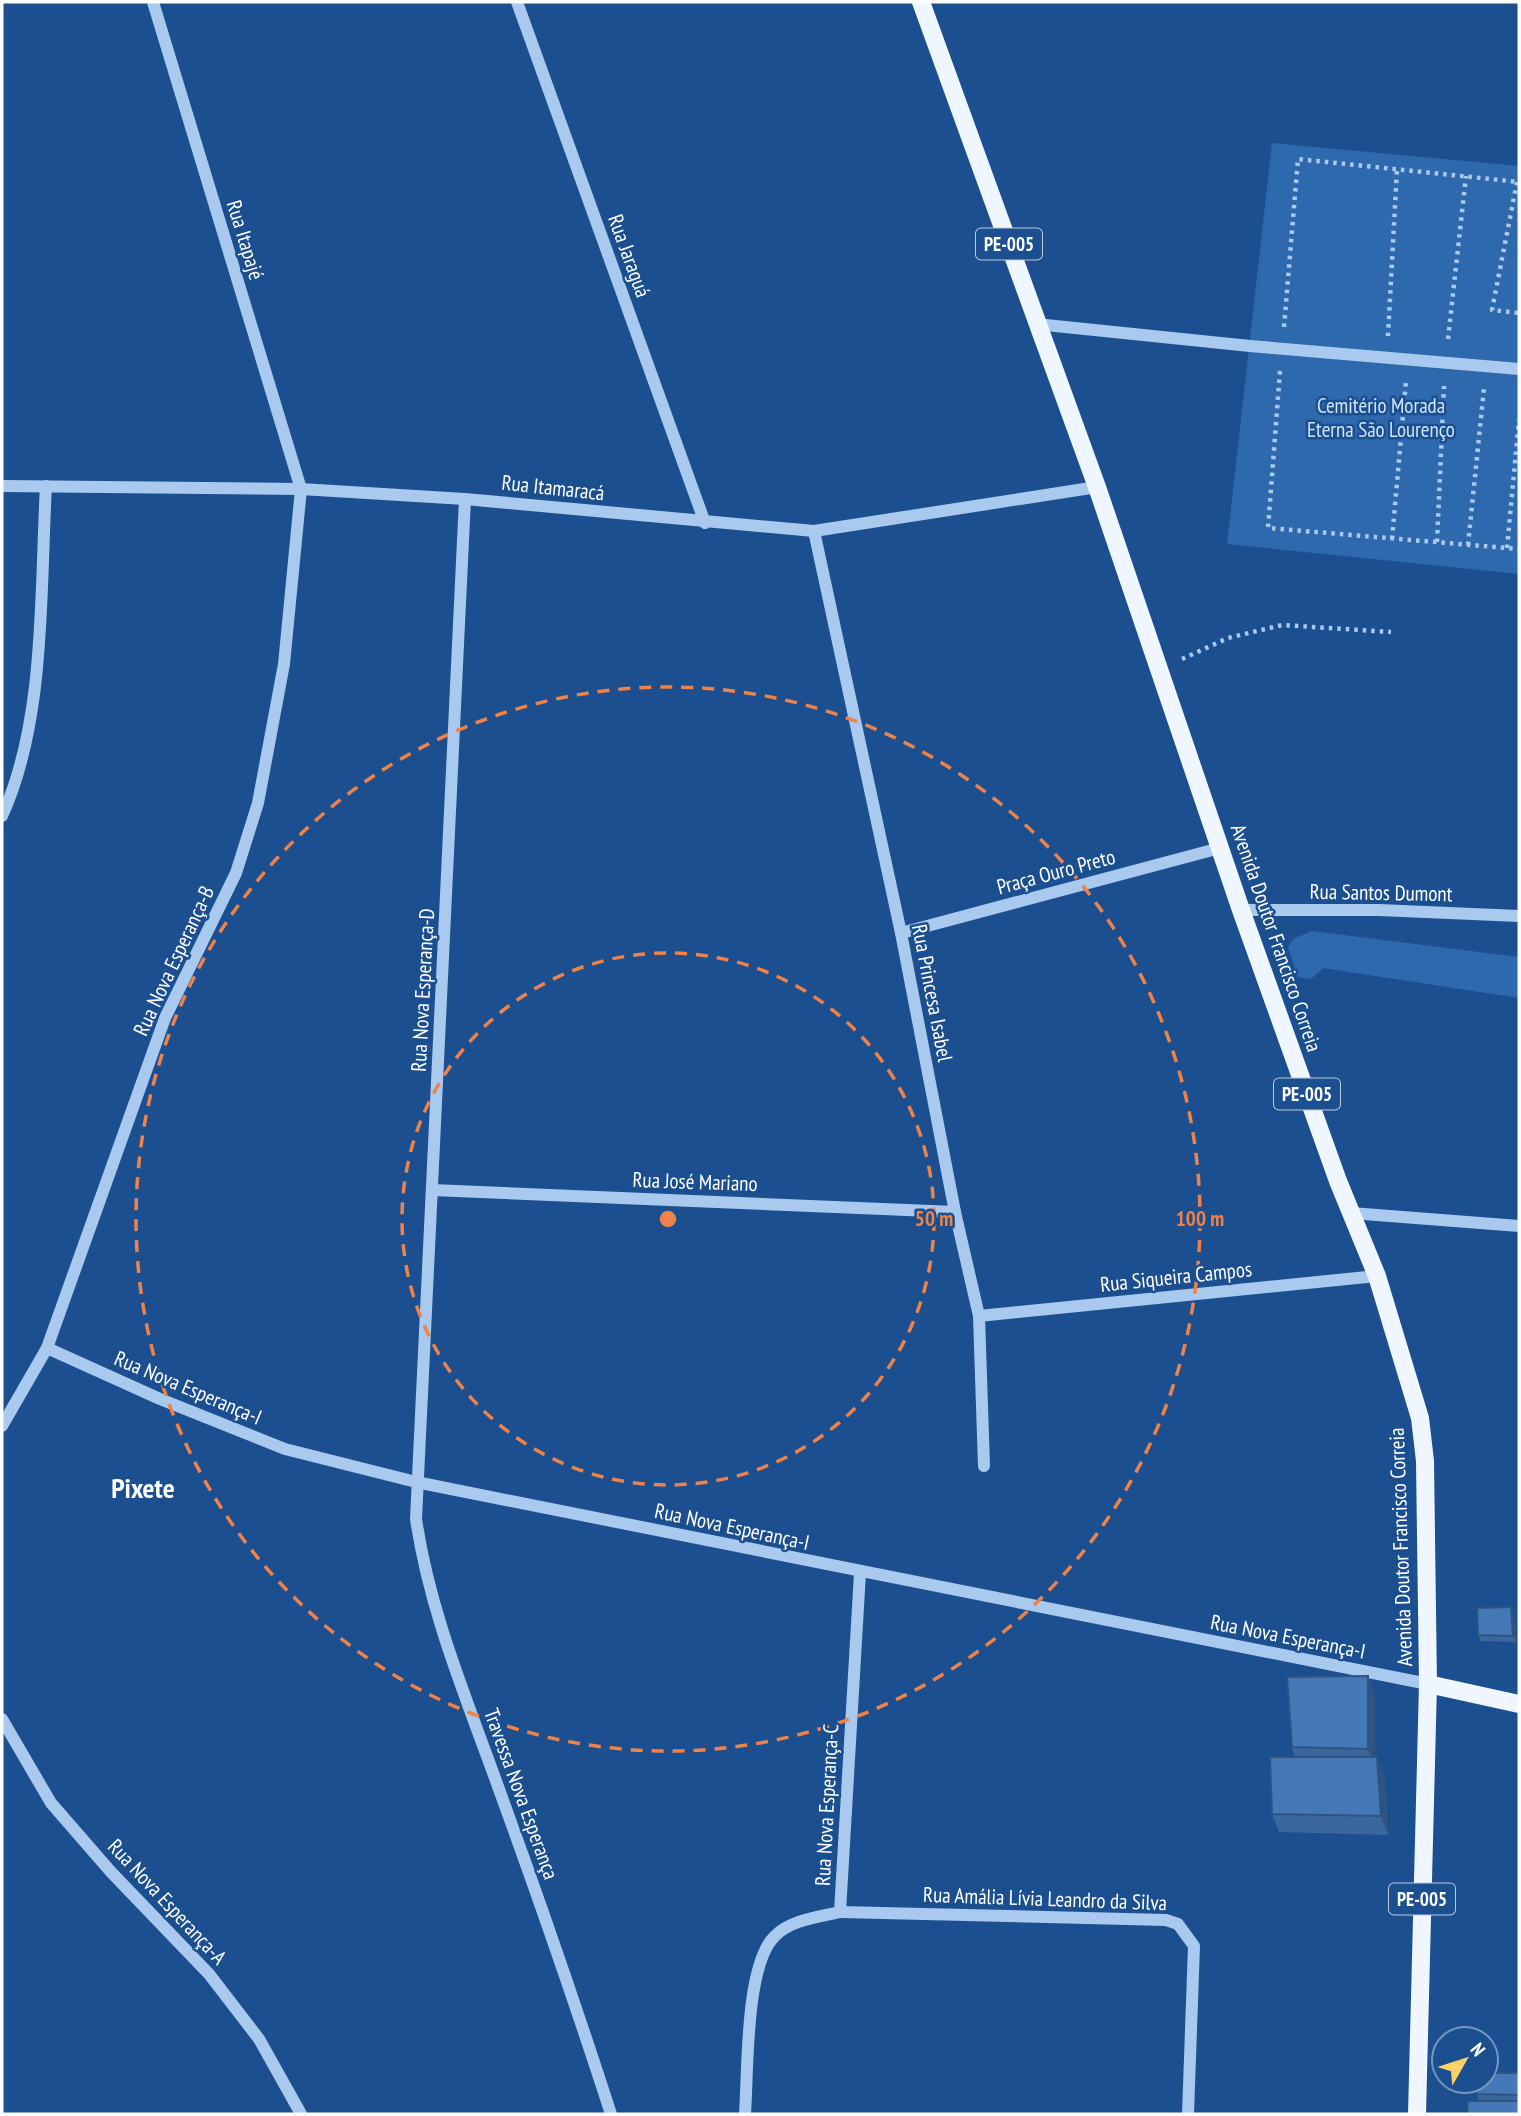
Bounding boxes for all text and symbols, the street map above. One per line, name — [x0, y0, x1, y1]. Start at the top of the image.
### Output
street label: Rua Itapajé — [221, 197, 270, 283]
street label: Rua Jaraguá — [602, 211, 657, 301]
road number: PE-005 — [976, 228, 1042, 260]
park label: Cemitério Morada Eterna São Lourenço — [1307, 392, 1455, 443]
street label: Rua Itamaracá — [500, 469, 606, 506]
street label: Avenida Doutor Francisco Correia — [1225, 820, 1328, 1055]
street label: Praça Ouro Preto — [994, 843, 1118, 900]
street label: Rua Santos Dumont — [1309, 878, 1453, 907]
street label: Rua Nova Esperança-B — [127, 882, 220, 1040]
street label: Rua Nova Esperança-D — [405, 908, 440, 1072]
street label: Rua Princesa Isabel — [906, 922, 959, 1064]
road number: PE-005 — [1274, 1078, 1340, 1110]
street label: Rua José Mariano — [632, 1166, 758, 1197]
text: 50 m — [915, 1205, 953, 1232]
text: 100 m — [1176, 1205, 1224, 1232]
centre of rings — [656, 1207, 680, 1231]
street label: Rua Siqueira Campos — [1099, 1255, 1253, 1298]
street label: Rua Nova Esperança-I — [110, 1344, 266, 1431]
street label: Avenida Doutor Francisco Correia — [1383, 1427, 1418, 1667]
district label: Pixete — [111, 1469, 175, 1506]
street label: Rua Nova Esperança-I — [652, 1497, 812, 1556]
street label: Rua Nova Esperança-I — [1208, 1608, 1368, 1665]
street label: Travessa Nova Esperança — [478, 1705, 565, 1883]
street label: Rua Nova Esperança-C — [809, 1723, 844, 1887]
street label: Rua Nova Esperança-A — [102, 1833, 233, 1970]
street label: Rua Amália Lívia Leandro da Silva — [923, 1881, 1167, 1916]
road number: PE-005 — [1389, 1884, 1455, 1914]
north arrow — [1430, 2025, 1500, 2095]
text: N — [1466, 2038, 1491, 2061]

